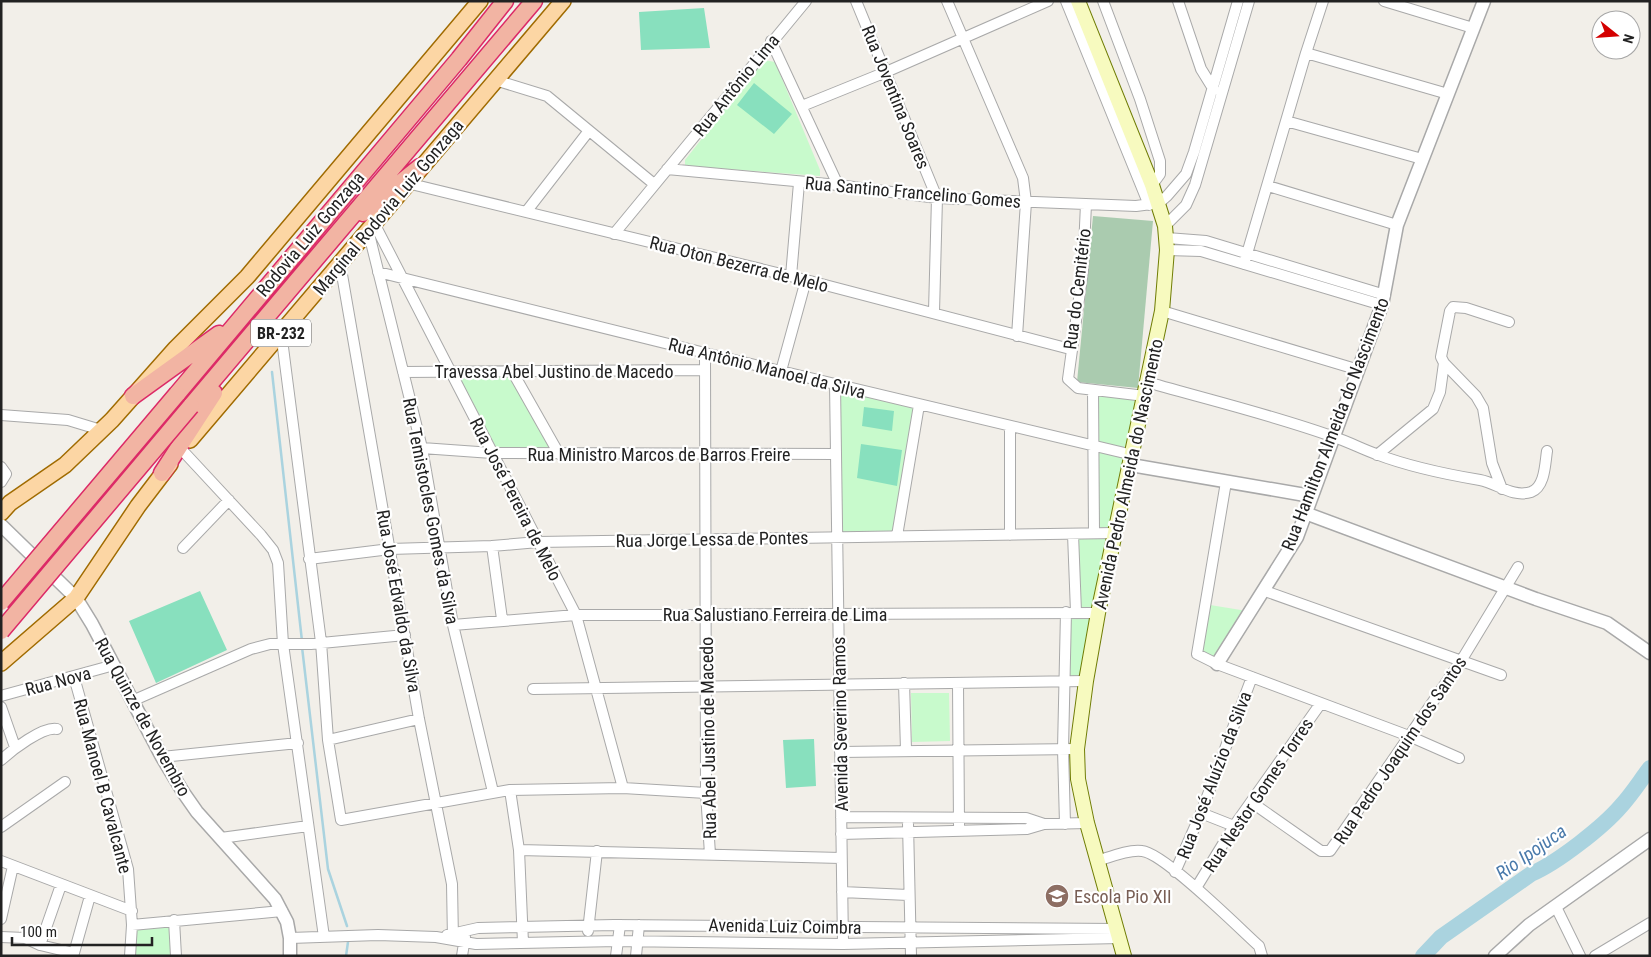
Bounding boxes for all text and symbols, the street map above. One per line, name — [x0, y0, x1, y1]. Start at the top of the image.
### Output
north arrow — [1591, 10, 1641, 60]
street label: Rua Joventina Soares — [858, 22, 934, 172]
street label: Rua Antônio Lima — [688, 30, 784, 140]
text: N — [1620, 32, 1637, 45]
street label: Marginal Rodovia Luiz Gonzaga — [308, 115, 468, 299]
street label: Rodovia Luiz Gonzaga — [251, 167, 369, 301]
street label: Rua Santino Francelino Gomes — [804, 172, 1022, 212]
street label: Rua do Cemitério — [1059, 227, 1095, 351]
street label: Rua Oton Bezerra de Melo — [647, 232, 831, 296]
street label: Rua Hamilton Almeida do Nascimento — [1277, 294, 1393, 554]
road number: BR-232 — [251, 319, 311, 346]
street label: Rua Antônio Manoel da Silva — [666, 333, 868, 403]
street label: Avenida Pedro Almeida do Nascimento — [1089, 337, 1167, 611]
street label: Travessa Abel Justino de Macedo — [435, 361, 673, 382]
street label: Rua Temistocles Gomes da Silva — [399, 396, 463, 626]
street label: Rua José Pereira de Melo — [466, 414, 566, 584]
street label: Rua Ministro Marcos de Barros Freire — [527, 444, 791, 465]
street label: Rua José Edvaldo da Silva — [373, 508, 425, 694]
street label: Rua Jorge Lessa de Pontes — [615, 527, 809, 551]
street label: Rua Salustiano Ferreira de Lima — [663, 604, 887, 625]
street label: Rua Quinze de Novembro — [91, 634, 195, 800]
street label: Rua Abel Justino de Macedo — [696, 637, 720, 839]
street label: Avenida Severino Ramos — [828, 637, 852, 811]
street label: Rua Pedro Joaquim dos Santos — [1329, 652, 1471, 848]
street label: Rua Nova — [23, 662, 93, 700]
street label: Rua José Aluízio da Silva — [1172, 688, 1256, 862]
street label: Rua Manoel B Cavalcante — [70, 696, 136, 876]
street label: Rua Nestor Gomes Torres — [1199, 714, 1317, 876]
water label: Rio Ipojuca — [1491, 819, 1571, 885]
school or university icon: Escola Pio XII — [1044, 883, 1070, 909]
place label: Escola Pio XII — [1074, 886, 1172, 907]
scale bar — [12, 914, 152, 946]
street label: Avenida Luiz Coimbra — [708, 914, 862, 938]
text: 100 m — [20, 923, 57, 941]

